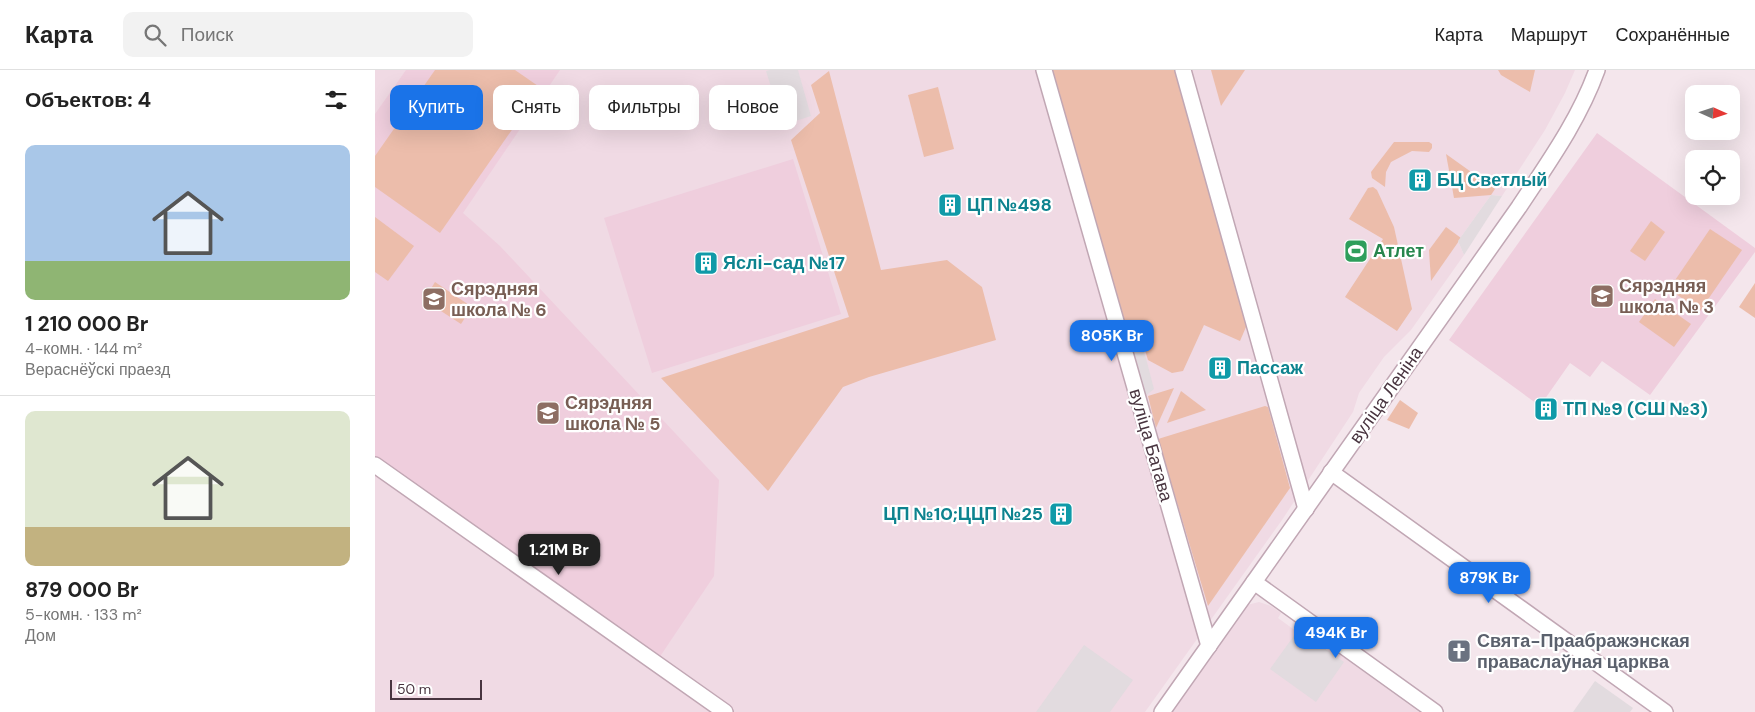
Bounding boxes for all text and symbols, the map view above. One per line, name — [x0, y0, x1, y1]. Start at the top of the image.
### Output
search box — [123, 12, 473, 57]
text: Карта — [25, 19, 93, 50]
icon: search — [141, 21, 169, 49]
text: Поиск — [181, 22, 233, 47]
text: Карта — [1435, 23, 1483, 47]
text: Маршрут — [1511, 23, 1587, 47]
text: Сохранённые — [1615, 23, 1730, 47]
chip: Купить — [390, 85, 483, 130]
chip: Снять — [493, 85, 579, 130]
chip: Фильтры — [589, 85, 699, 130]
chip: Новое — [709, 85, 797, 130]
north arrow — [1685, 85, 1740, 140]
map controls — [1685, 85, 1740, 205]
text: Объектов: 4 — [25, 86, 151, 114]
icon: filters — [322, 86, 350, 114]
button: locate — [1685, 150, 1740, 205]
building icon: БЦ Светлый — [1407, 167, 1433, 193]
place label: БЦ Светлый — [1437, 168, 1547, 192]
icon: home — [143, 178, 233, 268]
building icon: ЦП №498 — [937, 192, 963, 218]
place label: ЦП №498 — [967, 193, 1052, 217]
sports icon: Атлет — [1343, 238, 1369, 264]
place label: Атлет — [1373, 239, 1424, 263]
building icon: Яслі-сад №17 — [693, 250, 719, 276]
place label: Яслі-сад №17 — [723, 251, 845, 275]
place label: Сярэдняя школа № 3 — [1619, 274, 1714, 319]
place label: Сярэдняя школа № 6 — [451, 277, 547, 322]
school or university icon: Сярэдняя школа № 3 — [1589, 283, 1615, 309]
school or university icon: Сярэдняя школа № 6 — [421, 286, 447, 312]
text: 1 210 000 Br — [25, 310, 148, 338]
pin: 805K Br — [1066, 320, 1158, 362]
text: 805K Br — [1081, 325, 1143, 346]
text: 4-комн. · 144 m² — [25, 338, 142, 359]
street label: вуліца Леніна — [1344, 341, 1429, 448]
building icon: Пассаж — [1207, 355, 1233, 381]
place label: Пассаж — [1237, 356, 1303, 380]
text: Вераснёўскі праезд — [25, 359, 170, 380]
street label: вуліца Батава — [1123, 386, 1179, 505]
place label: Сярэдняя школа № 5 — [565, 391, 661, 436]
building icon: ТП №9 (СШ №3) — [1533, 396, 1559, 422]
place label: ТП №9 (СШ №3) — [1563, 397, 1708, 421]
school or university icon: Сярэдняя школа № 5 — [535, 400, 561, 426]
icon: home — [143, 443, 233, 533]
building icon: ЦП №10;ЦЦП №25 — [1048, 501, 1074, 527]
place label: ЦП №10;ЦЦП №25 — [883, 502, 1043, 526]
pin: 1.21M Br — [507, 534, 611, 576]
text: 1.21M Br — [529, 539, 589, 560]
pin: 879K Br — [1443, 562, 1535, 604]
text: 879K Br — [1459, 567, 1519, 588]
text: 879 000 Br — [25, 576, 139, 604]
text: 5-комн. · 133 m² — [25, 604, 142, 625]
pin: 494K Br — [1290, 616, 1382, 659]
text: 494K Br — [1305, 622, 1367, 643]
text: Дом — [25, 625, 56, 646]
place label: Свята-Праабражэнская праваслаўная царква — [1477, 629, 1690, 674]
church icon: Свята-Праабражэнская праваслаўная царква — [1446, 638, 1472, 664]
scale bar — [390, 677, 483, 700]
text: 50 m — [397, 680, 431, 698]

